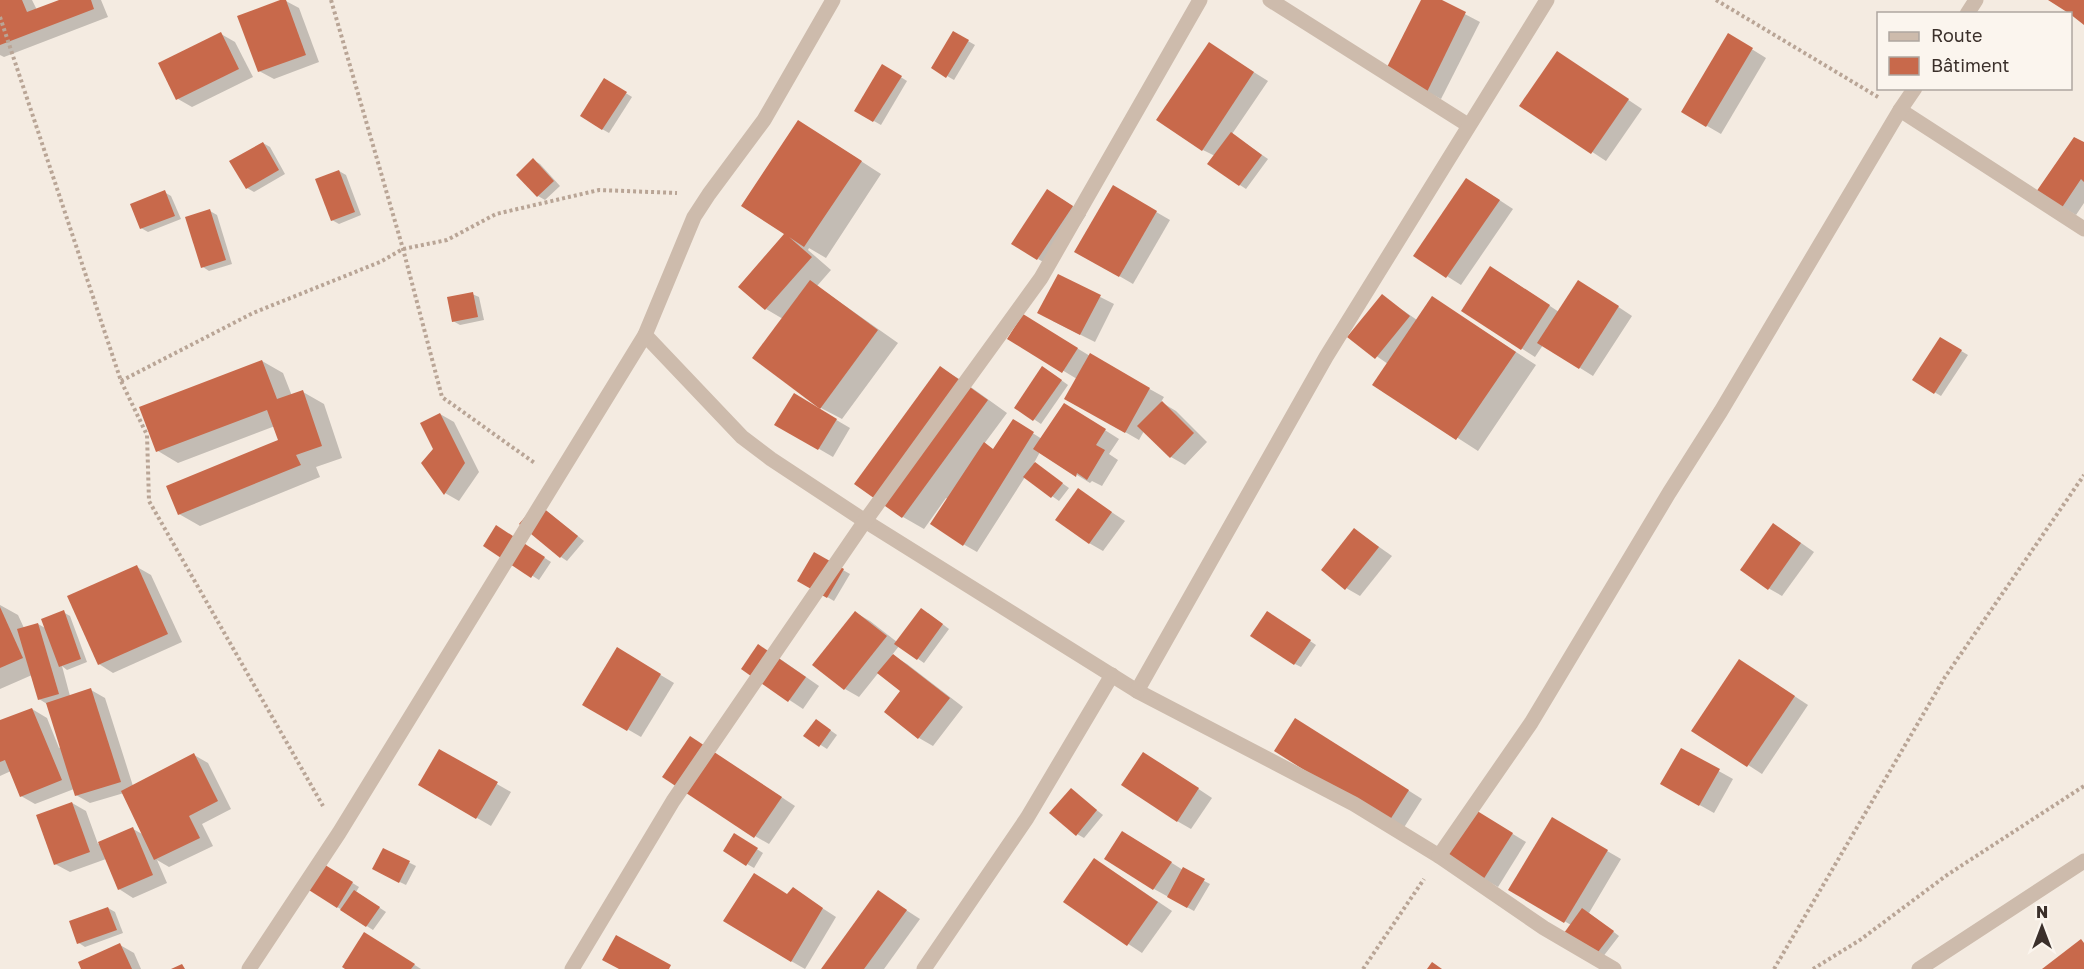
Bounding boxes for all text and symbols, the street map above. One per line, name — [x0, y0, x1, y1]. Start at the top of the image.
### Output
legend — [1877, 12, 2072, 90]
text: Route — [1931, 24, 1982, 46]
text: Bâtiment — [1931, 54, 2010, 76]
north arrow — [2012, 897, 2072, 957]
text: N — [2036, 902, 2048, 922]

